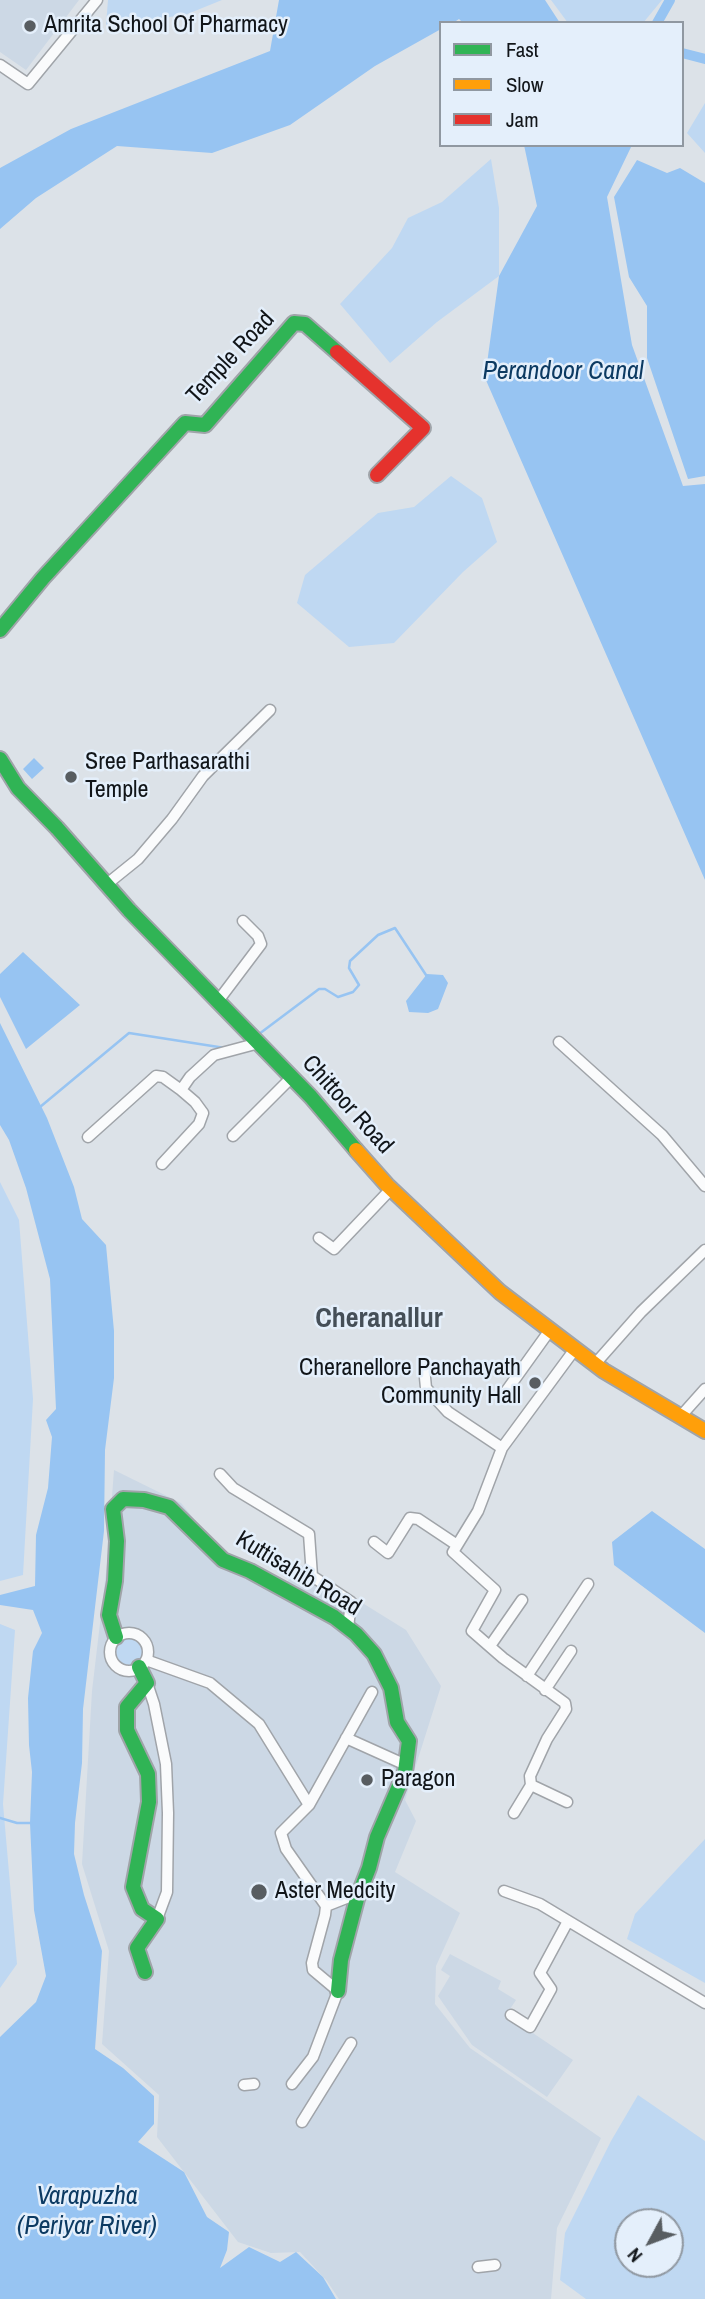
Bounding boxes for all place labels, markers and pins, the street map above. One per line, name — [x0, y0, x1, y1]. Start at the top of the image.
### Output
place label: Amrita School Of Pharmacy — [44, 12, 288, 40]
marker: Amrita School Of Pharmacy — [22, 18, 38, 34]
place label: Sree Parthasarathi Temple — [85, 749, 250, 805]
marker: Sree Parthasarathi Temple — [63, 769, 79, 785]
place label: Cheranellore Panchayath Community Hall — [299, 1355, 521, 1411]
marker: Cheranellore Panchayath Community Hall — [527, 1375, 543, 1391]
place label: Paragon — [381, 1766, 455, 1794]
marker: Paragon — [359, 1772, 375, 1788]
place label: Aster Medcity — [275, 1878, 395, 1906]
marker: Aster Medcity — [249, 1882, 269, 1902]

